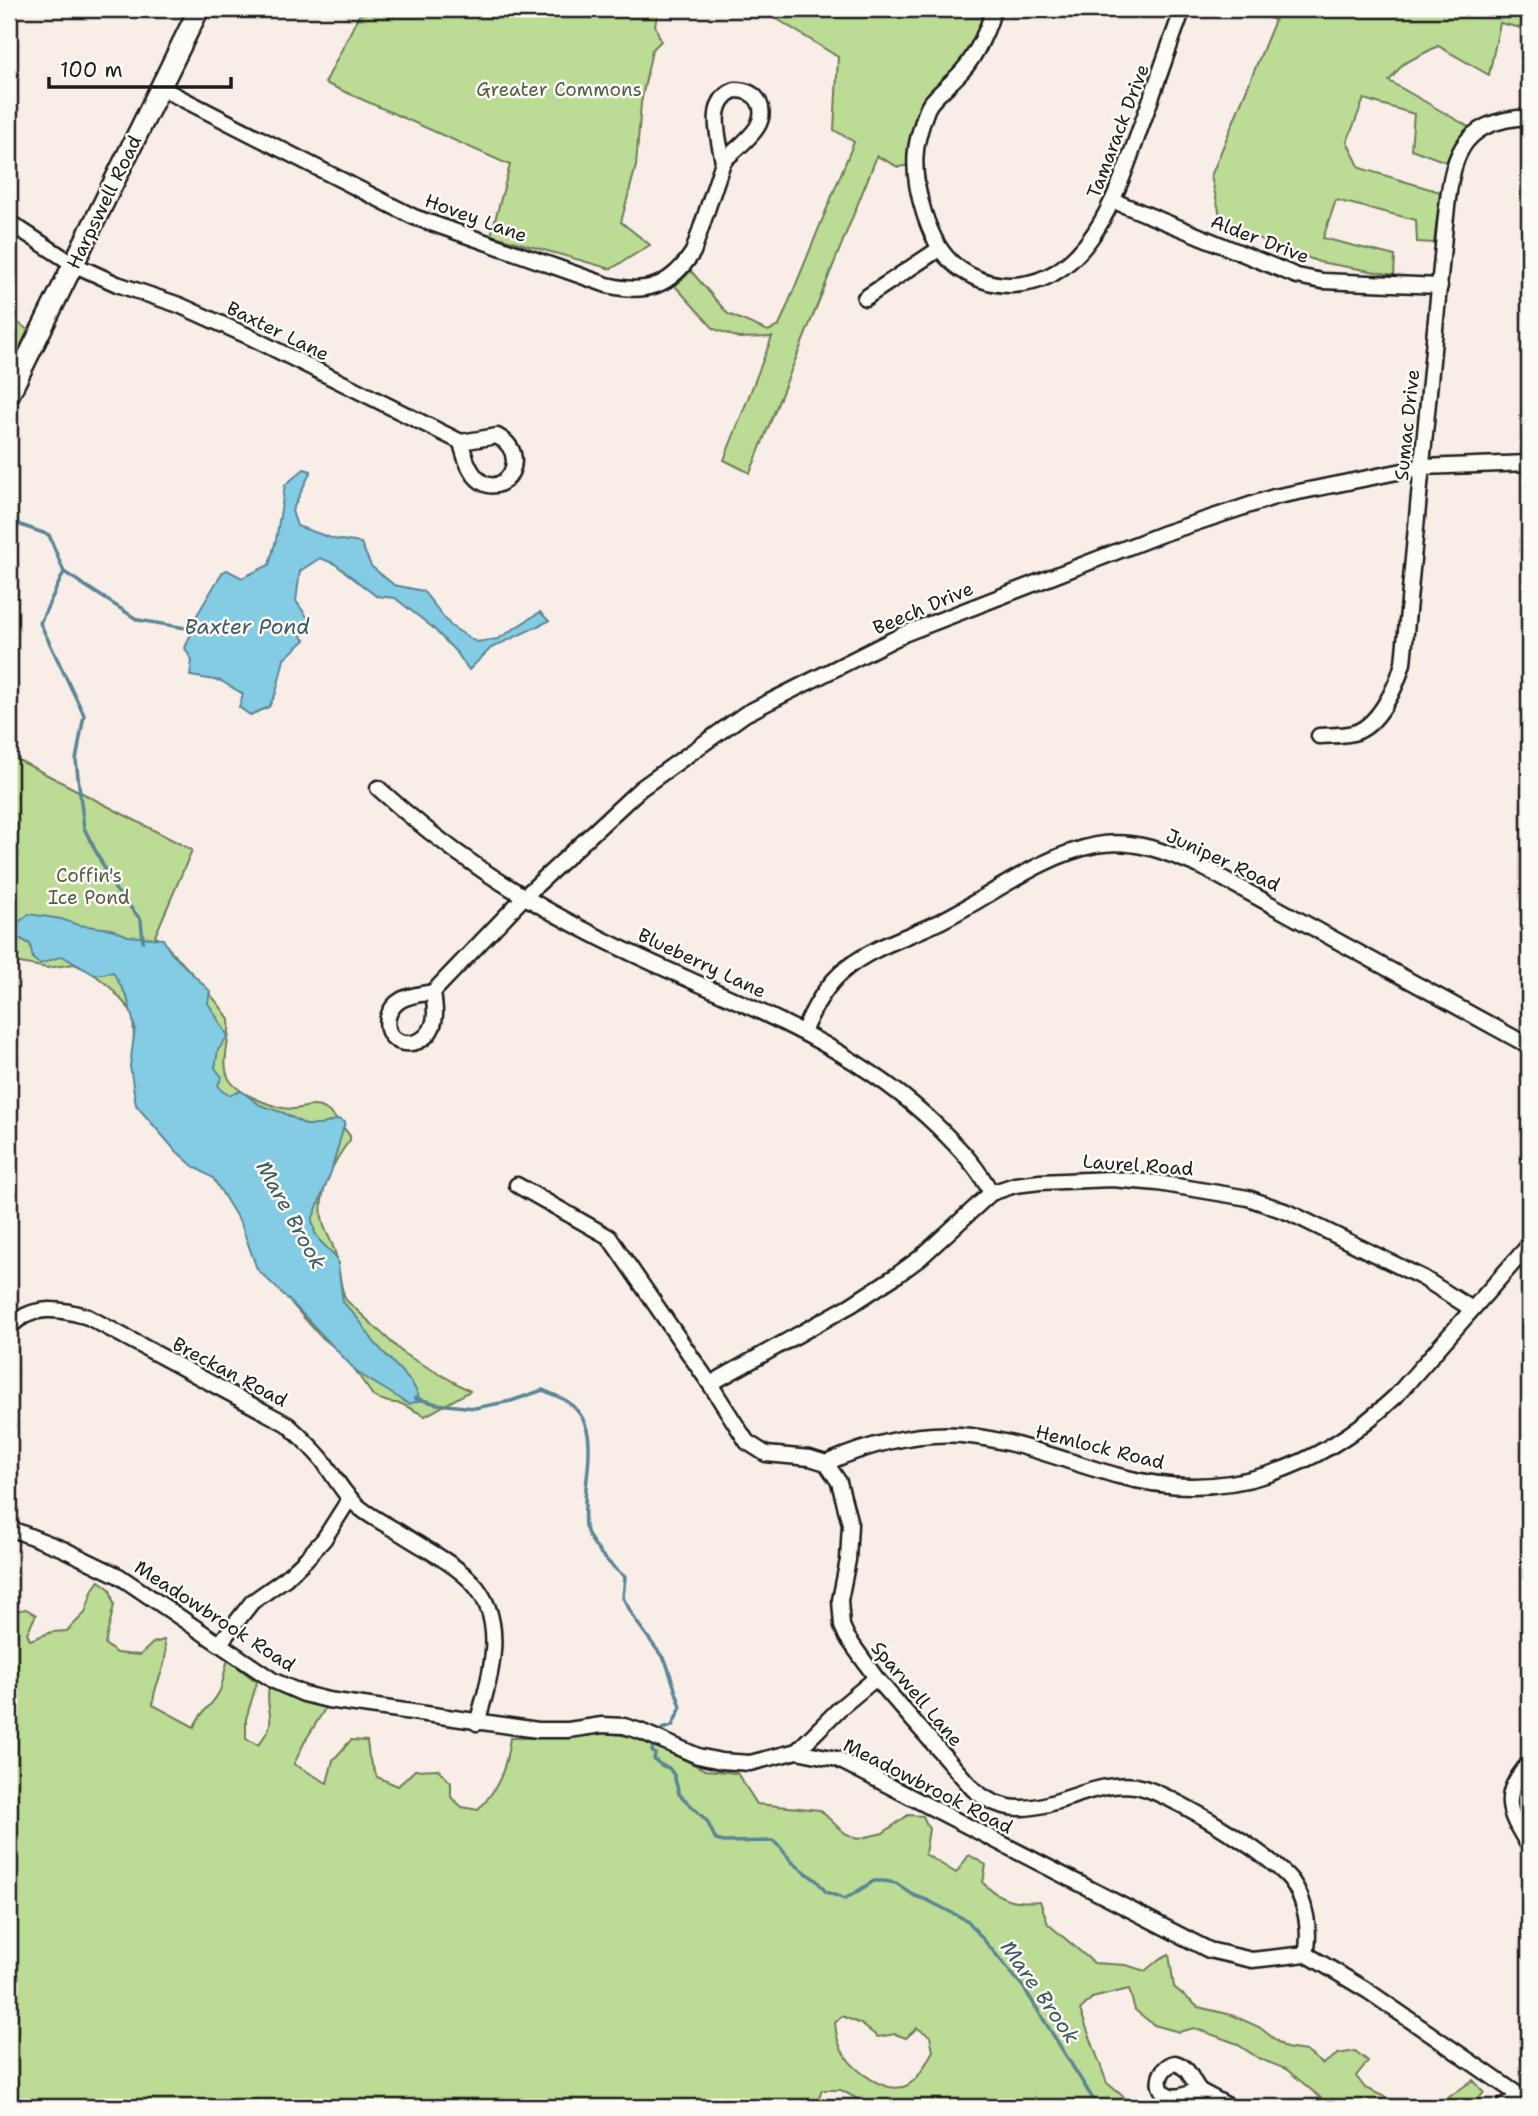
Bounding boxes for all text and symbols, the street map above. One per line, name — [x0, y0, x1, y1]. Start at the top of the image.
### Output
scale bar — [49, 46, 231, 90]
text: 100 m — [60, 56, 123, 84]
street label: Tamarack Drive — [1081, 60, 1155, 202]
park label: Greater Commons — [476, 77, 642, 102]
street label: Harpswell Road — [61, 131, 147, 273]
street label: Hovey Lane — [421, 188, 531, 248]
street label: Alder Drive — [1207, 209, 1313, 269]
street label: Baxter Lane — [223, 295, 333, 367]
street label: Sumac Drive — [1389, 368, 1425, 482]
street label: Beech Drive — [869, 576, 977, 640]
water label: Baxter Pond — [184, 613, 310, 641]
street label: Juniper Road — [1162, 823, 1284, 897]
park label: Coffin's Ice Pond — [48, 863, 130, 910]
street label: Blueberry Lane — [634, 922, 770, 1004]
street label: Laurel Road — [1082, 1149, 1194, 1181]
water label: Mare Brook — [250, 1156, 332, 1274]
street label: Breckan Road — [168, 1331, 292, 1413]
street label: Hemlock Road — [1033, 1419, 1167, 1475]
street label: Meadowbrook Road — [130, 1555, 300, 1677]
street label: Sparwell Lane — [866, 1636, 968, 1752]
street label: Meadowbrook Road — [839, 1732, 1017, 1840]
water label: Mare Brook — [994, 1935, 1086, 2049]

